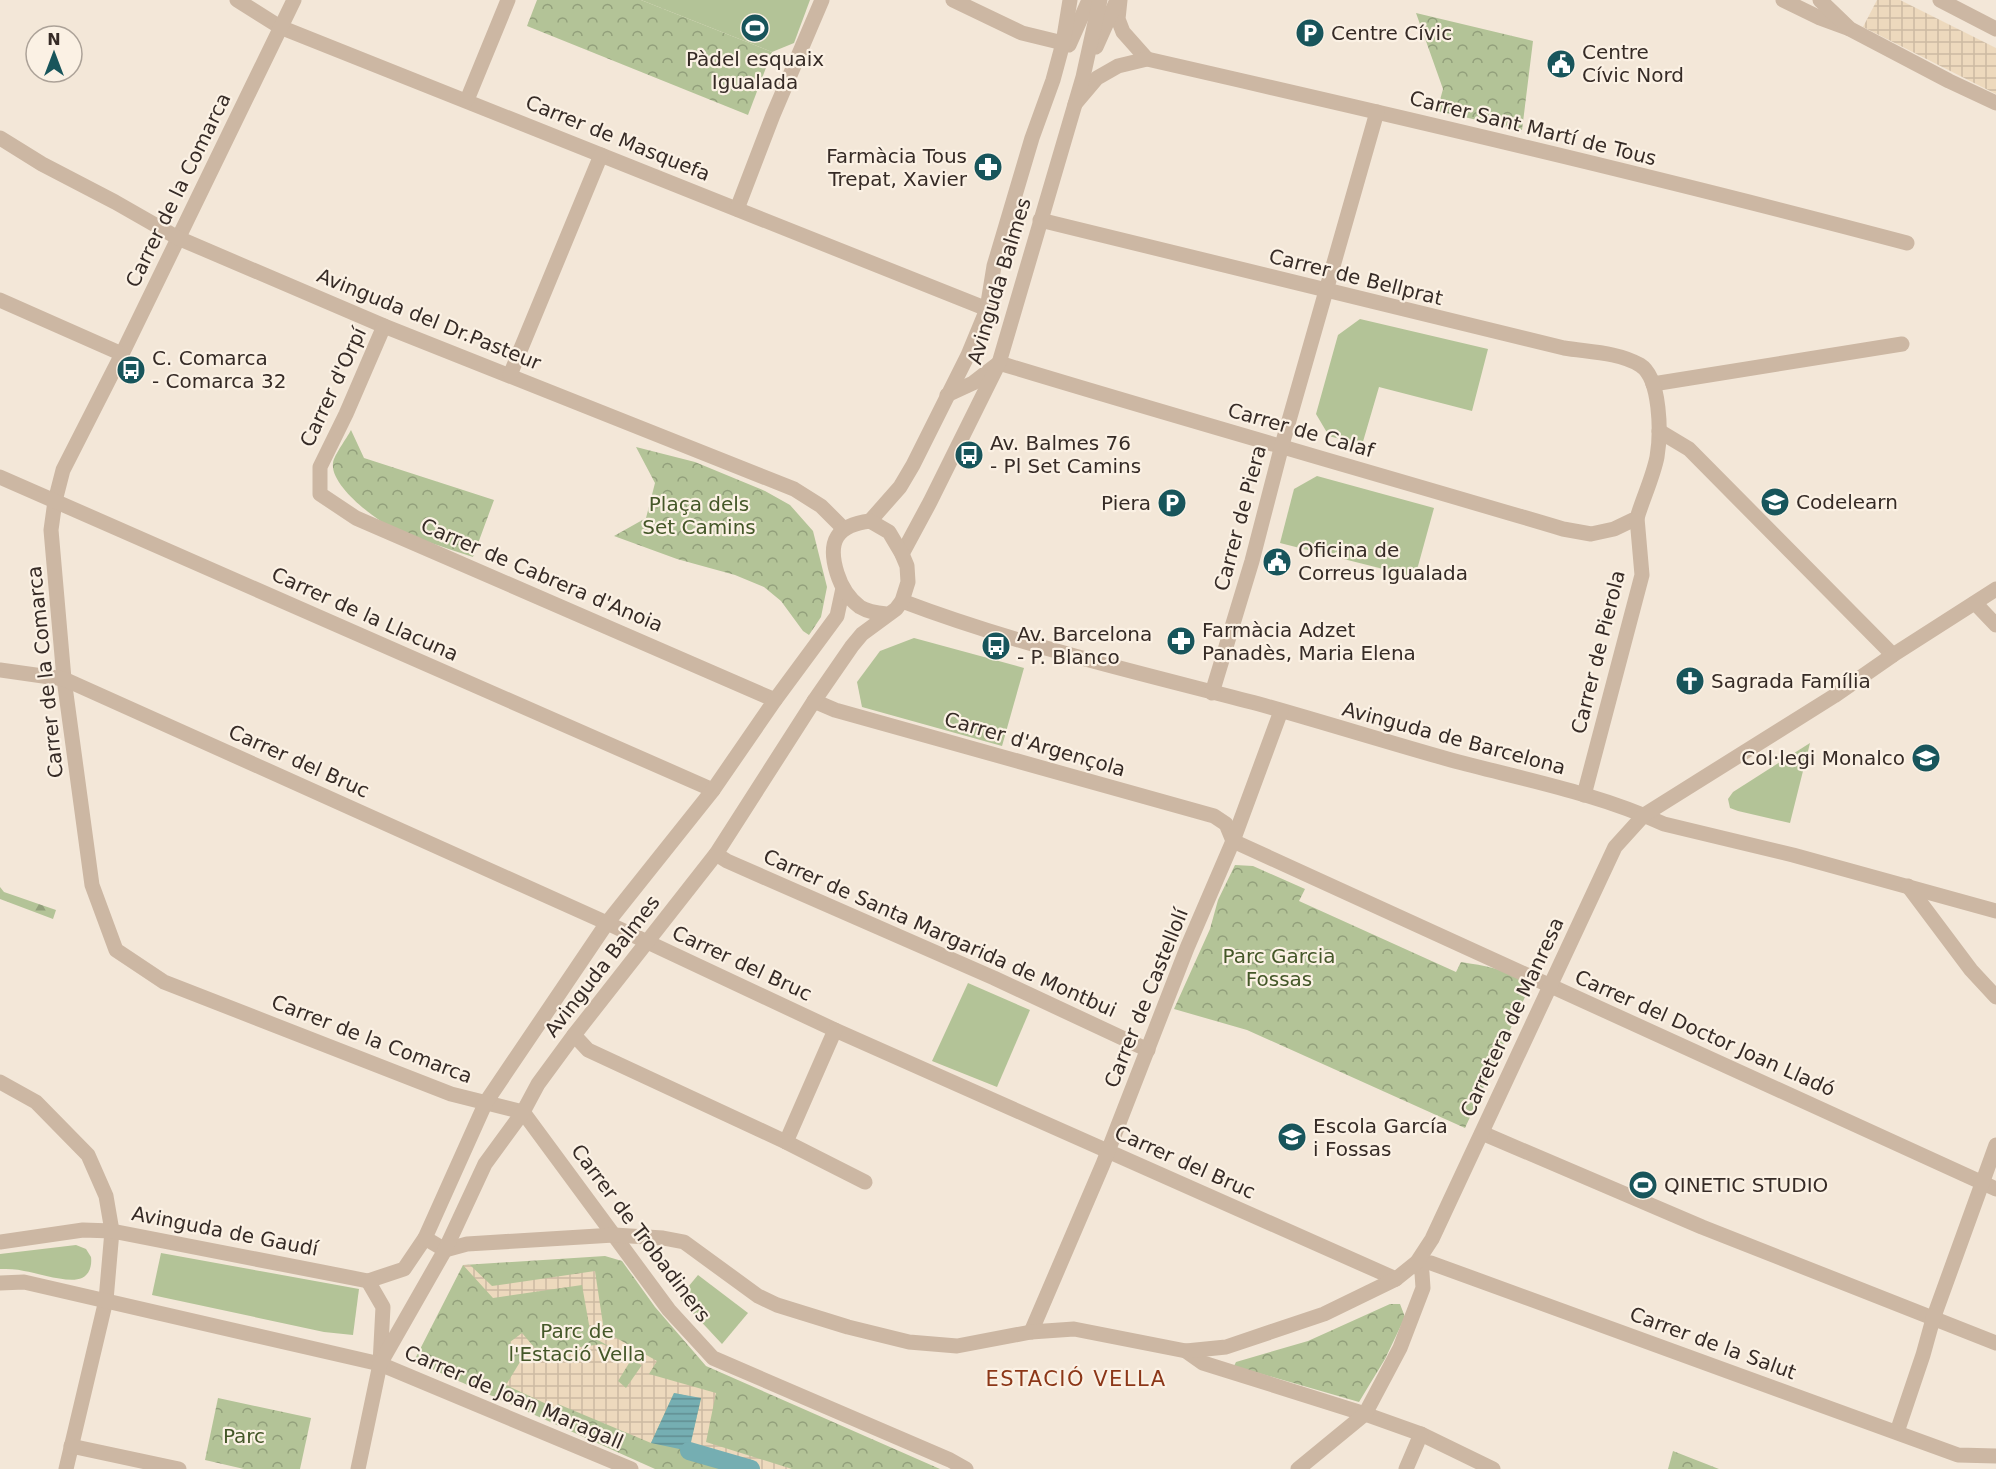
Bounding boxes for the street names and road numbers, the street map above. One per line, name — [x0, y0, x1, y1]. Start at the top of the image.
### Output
street label: Carrer Sant Martí de Tous — [1407, 86, 1659, 170]
street label: Carrer de la Comarca — [120, 89, 236, 291]
street label: Carrer de Masquefa — [522, 90, 714, 186]
street label: Avinguda Balmes — [962, 195, 1036, 367]
street label: Carrer de Bellprat — [1267, 244, 1446, 310]
street label: Avinguda del Dr.Pasteur — [314, 263, 545, 375]
street label: Carrer d'Orpí — [295, 322, 372, 451]
street label: Carrer de Calaf — [1225, 398, 1378, 463]
street label: Carrer de Piera — [1209, 442, 1271, 594]
street label: Carrer de Cabrera d'Anoia — [417, 513, 667, 637]
street label: Carrer de la Llacuna — [268, 562, 462, 666]
street label: Carrer de la Comarca — [22, 565, 68, 779]
street label: Carrer de Pierola — [1566, 568, 1630, 736]
street label: Avinguda de Barcelona — [1340, 697, 1568, 779]
street label: Carrer d'Argençola — [942, 707, 1128, 781]
street label: Carrer del Bruc — [225, 719, 373, 803]
street label: Carrer de Santa Margarida de Montbui — [760, 844, 1120, 1022]
street label: Avinguda Balmes — [539, 890, 665, 1042]
street label: Carrer de Castellolí — [1099, 903, 1194, 1091]
street label: Carretera de Manresa — [1455, 913, 1569, 1121]
street label: Carrer del Bruc — [668, 920, 816, 1006]
street label: Carrer del Doctor Joan Lladó — [1571, 965, 1839, 1101]
street label: Carrer de la Comarca — [268, 990, 476, 1088]
street label: Carrer del Bruc — [1111, 1120, 1259, 1204]
street label: Carrer de Trobadiners — [566, 1139, 716, 1327]
street label: Avinguda de Gaudí — [130, 1201, 322, 1261]
street label: Carrer de la Salut — [1627, 1302, 1800, 1384]
street label: Carrer de Joan Maragall — [401, 1340, 627, 1454]

